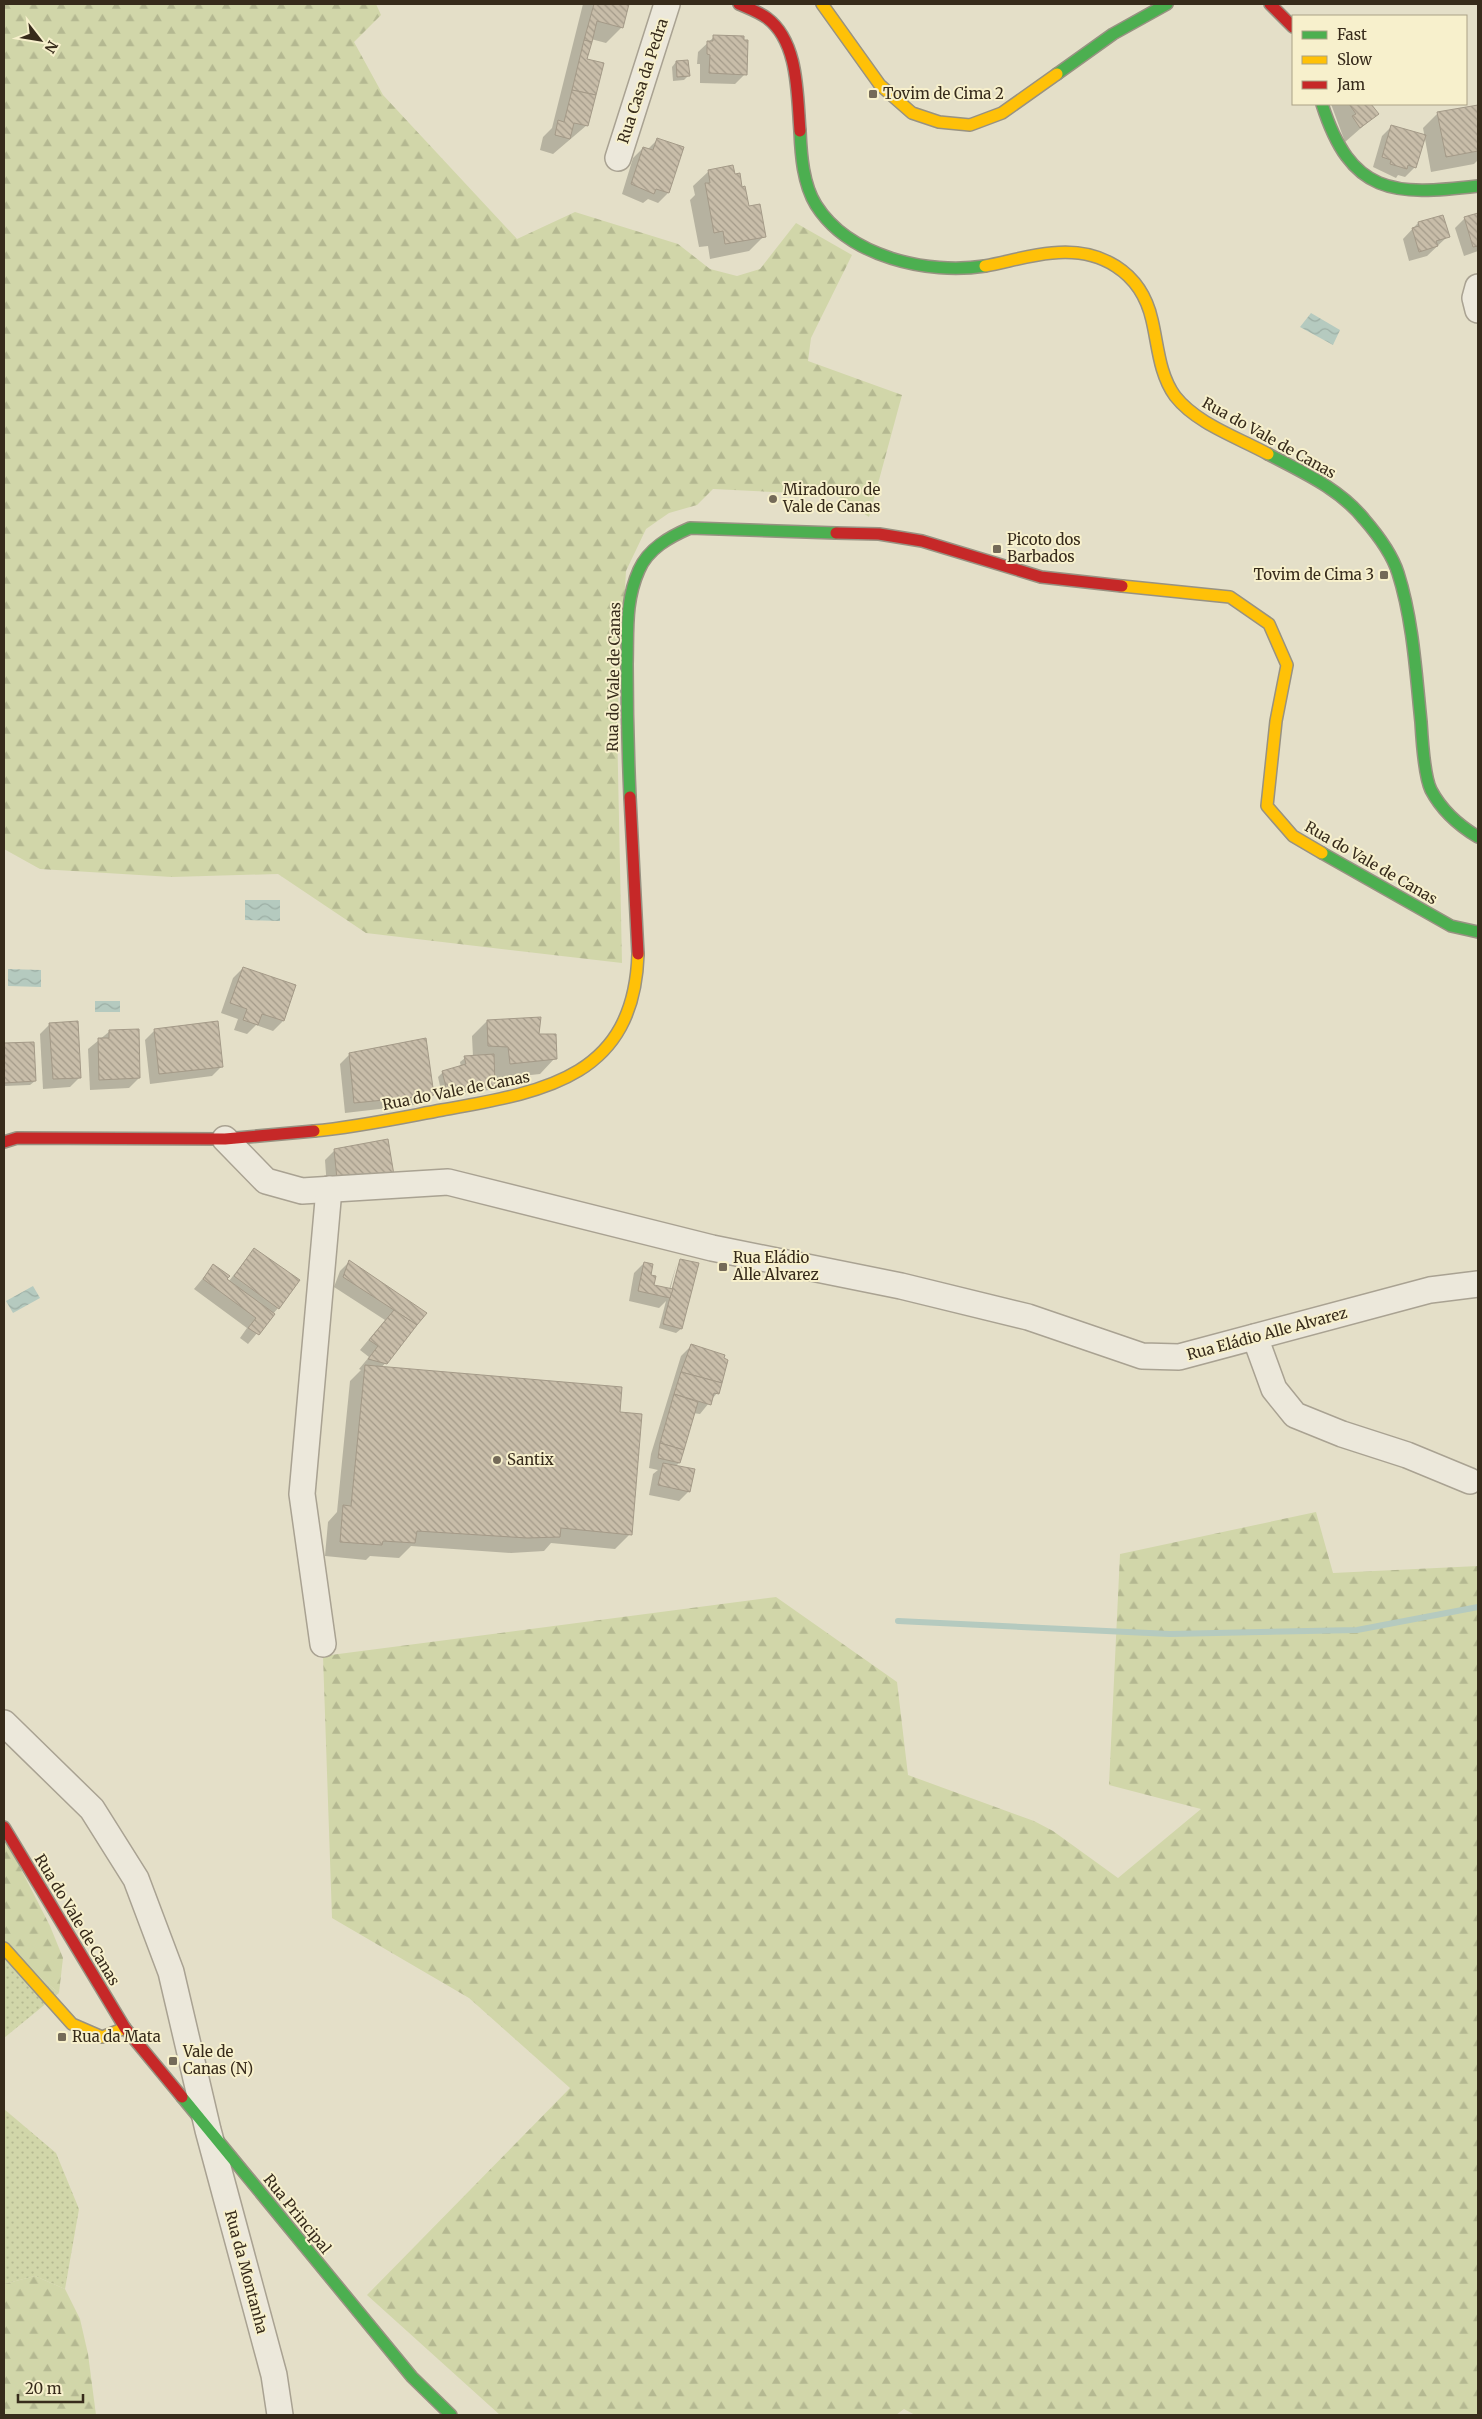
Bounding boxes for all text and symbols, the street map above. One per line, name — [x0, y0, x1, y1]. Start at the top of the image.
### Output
north arrow — [15, 15, 65, 65]
legend — [1292, 15, 1467, 105]
street label: Rua Casa da Pedra — [613, 16, 672, 146]
text: Fast — [1337, 25, 1367, 44]
text: N — [41, 37, 62, 56]
text: Slow — [1337, 50, 1372, 69]
text: Jam — [1336, 75, 1365, 94]
place label: Tovim de Cima 2 — [883, 84, 1004, 103]
marker: Tovim de Cima 2 — [867, 88, 879, 100]
street label: Rua do Vale de Canas — [1199, 393, 1339, 482]
place label: Miradouro de Vale de Canas — [782, 480, 880, 516]
marker: Miradouro de Vale de Canas — [767, 493, 779, 505]
place label: Picoto dos Barbados — [1007, 530, 1081, 566]
marker: Picoto dos Barbados — [991, 543, 1003, 555]
place label: Tovim de Cima 3 — [1253, 565, 1374, 584]
marker: Tovim de Cima 3 — [1378, 569, 1390, 581]
street label: Rua do Vale de Canas — [603, 602, 624, 752]
street label: Rua do Vale de Canas — [1302, 817, 1441, 908]
street label: Rua do Vale de Canas — [381, 1067, 531, 1114]
place label: Rua Eládio Alle Alvarez — [732, 1248, 819, 1284]
marker: Rua Eládio Alle Alvarez — [717, 1261, 729, 1273]
street label: Rua Eládio Alle Alvarez — [1185, 1303, 1349, 1364]
place label: Santix — [507, 1450, 554, 1469]
marker: Santix — [491, 1454, 503, 1466]
street label: Rua do Vale de Canas — [31, 1851, 124, 1989]
place label: Rua da Mata — [72, 2027, 161, 2046]
marker: Rua da Mata — [56, 2031, 68, 2043]
place label: Vale de Canas (N) — [182, 2042, 253, 2078]
marker: Vale de Canas (N) — [167, 2055, 179, 2067]
street label: Rua Principal — [260, 2170, 335, 2258]
street label: Rua da Montanha — [221, 2208, 272, 2336]
scale bar — [18, 2372, 82, 2404]
text: 20 m — [25, 2379, 62, 2398]

